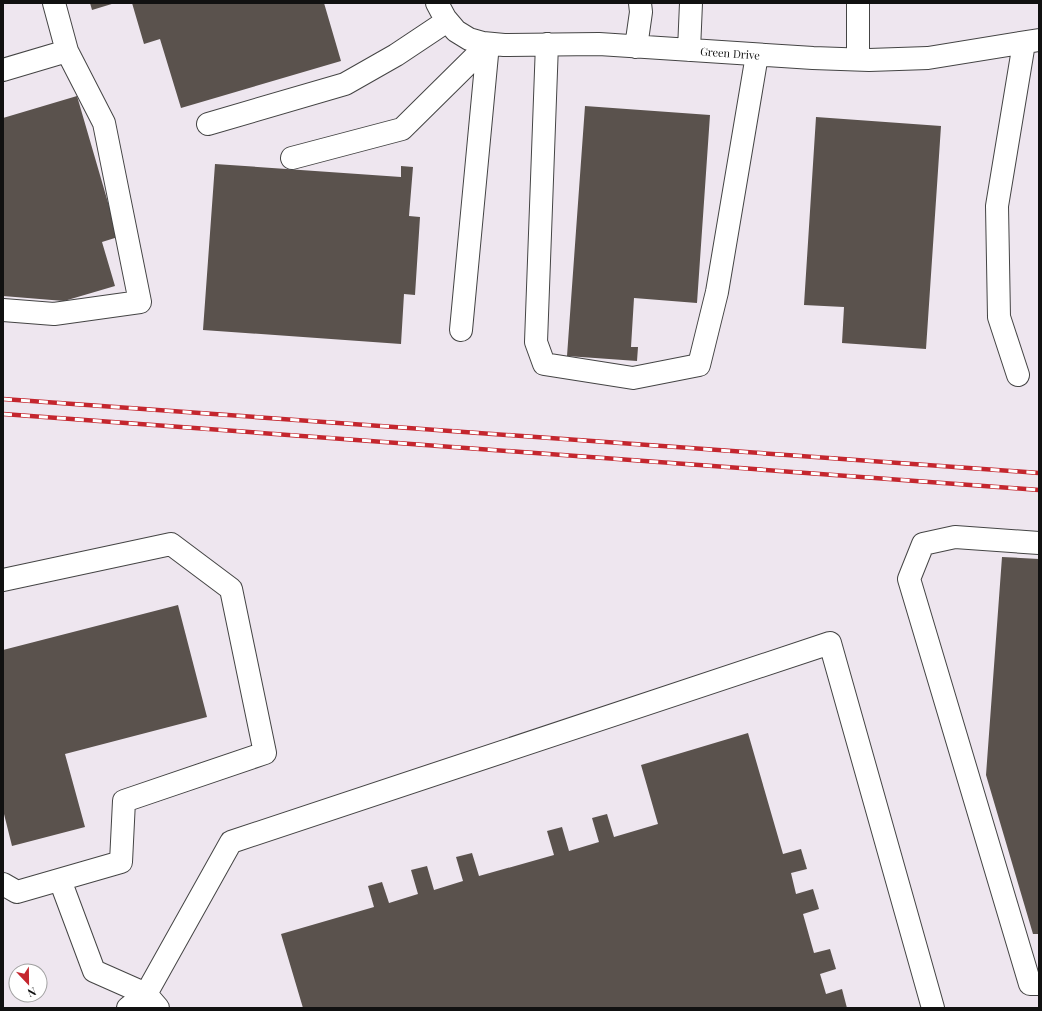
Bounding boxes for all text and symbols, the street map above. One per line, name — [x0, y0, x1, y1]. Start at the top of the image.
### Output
street label: Green Drive — [700, 43, 761, 63]
north arrow — [8, 963, 48, 1003]
text: N — [25, 984, 38, 1001]

